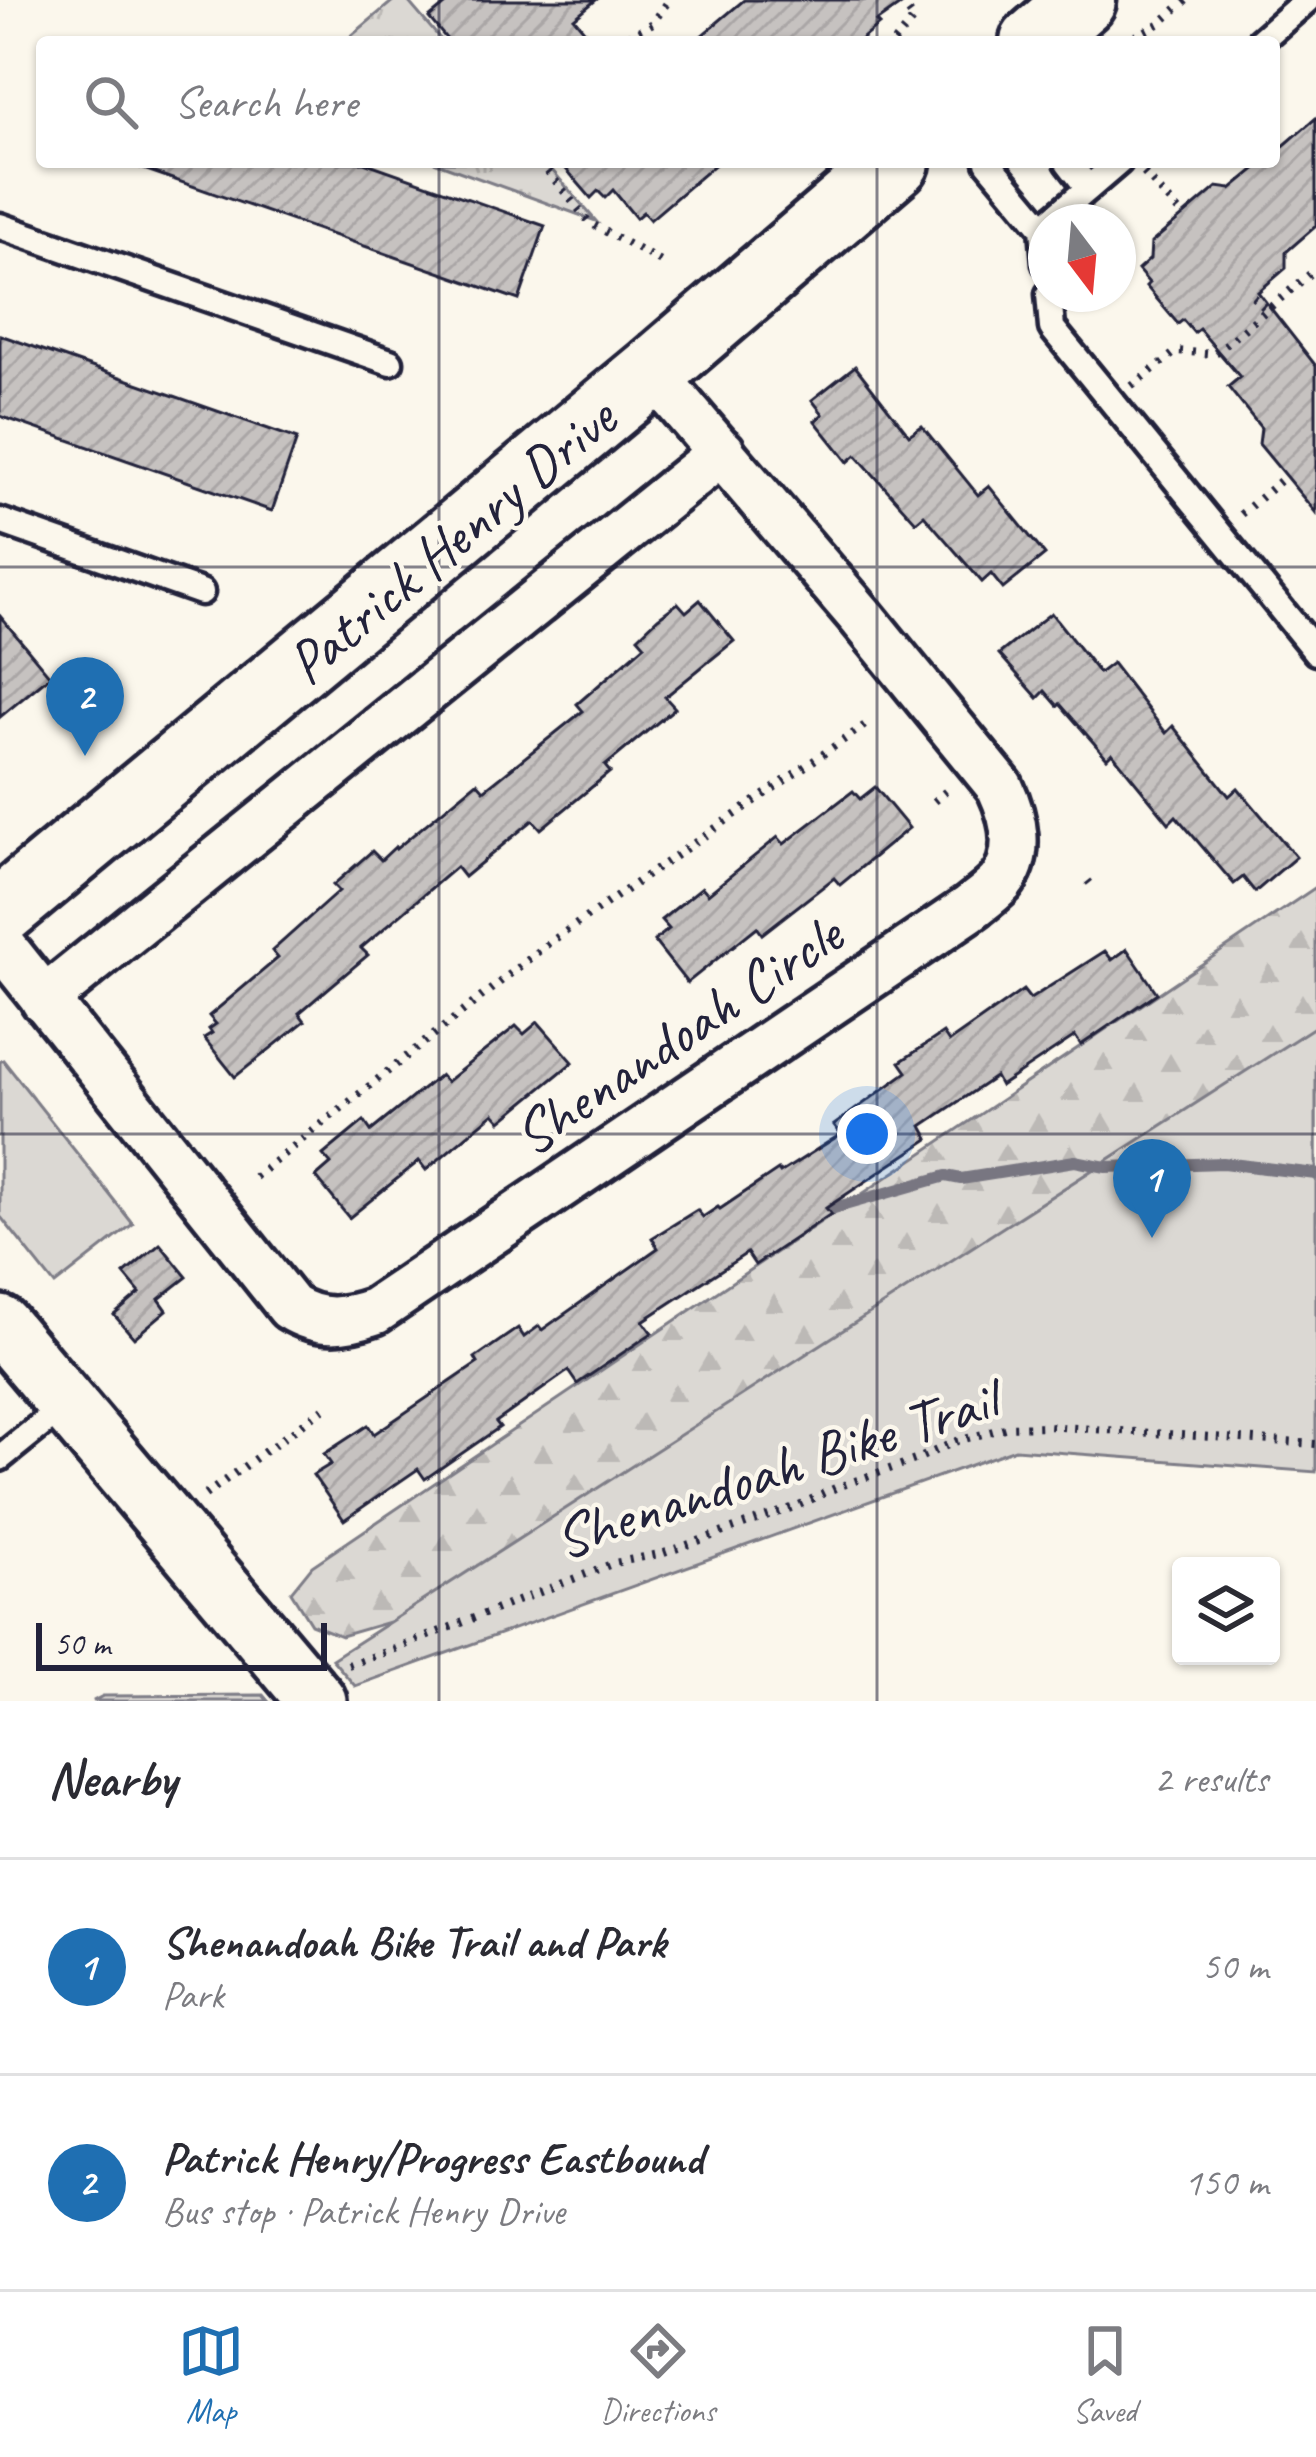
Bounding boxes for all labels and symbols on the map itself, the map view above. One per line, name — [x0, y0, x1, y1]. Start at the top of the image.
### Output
north arrow — [1028, 204, 1136, 312]
street label: Patrick Henry Drive — [270, 379, 634, 701]
pin: 2 — [46, 657, 124, 756]
street label: Shenandoah Circle — [499, 895, 859, 1173]
your location — [837, 1104, 897, 1164]
pin: 1 — [1113, 1139, 1191, 1238]
street label: Shenandoah Bike Trail — [545, 1359, 1015, 1576]
scale bar — [36, 1617, 327, 1670]

